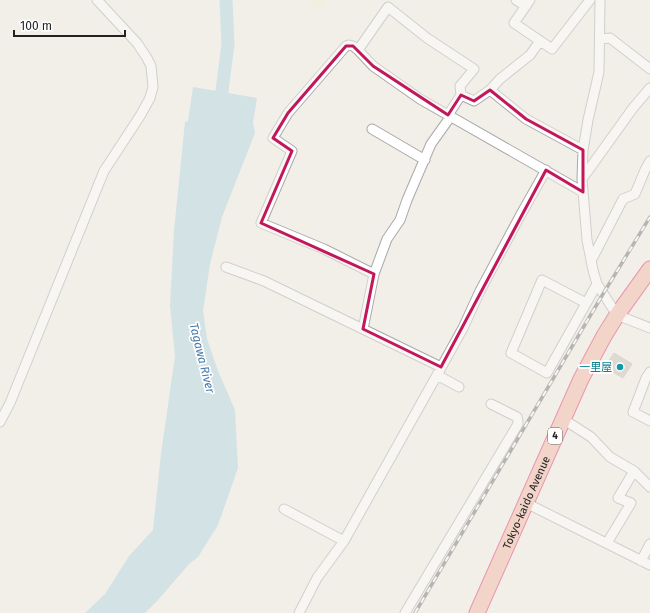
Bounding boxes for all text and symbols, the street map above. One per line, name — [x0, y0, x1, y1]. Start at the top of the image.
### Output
scale bar — [14, 12, 125, 38]
text: 100 m — [20, 19, 52, 33]
water label: Tagawa River — [187, 322, 218, 395]
place label: 一里屋 — [579, 361, 612, 374]
marker: 一里屋 — [615, 362, 625, 372]
road number: 4 — [548, 428, 562, 444]
street label: Tokyo-kaido Avenue — [500, 454, 552, 551]

